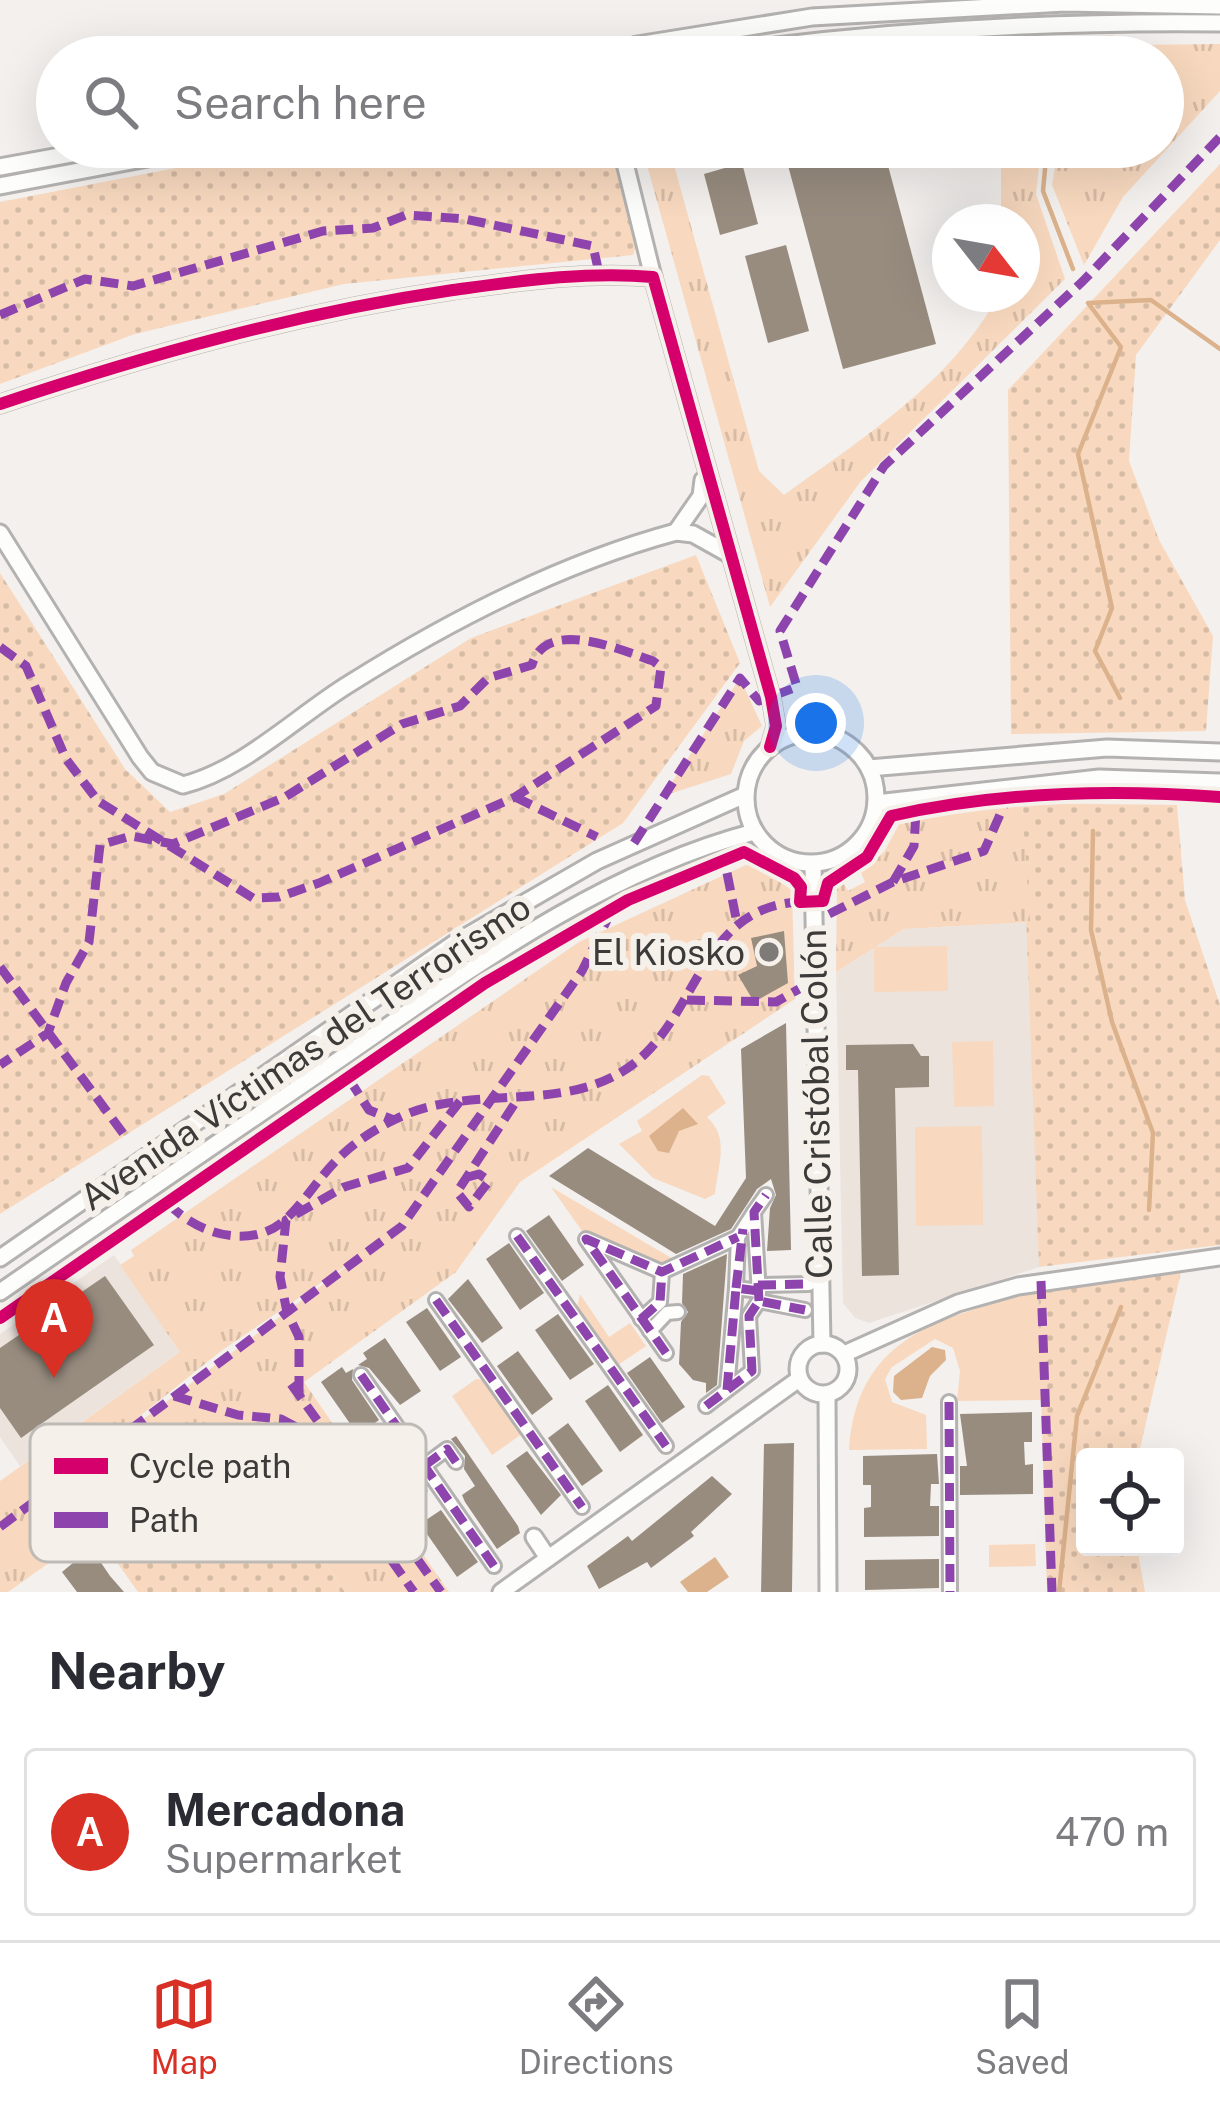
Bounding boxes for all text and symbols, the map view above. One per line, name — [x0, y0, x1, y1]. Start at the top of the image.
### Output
search box — [36, 36, 1184, 168]
icon: search — [78, 69, 144, 135]
text: Search here — [174, 76, 427, 129]
north arrow — [932, 204, 1040, 312]
your location — [786, 693, 846, 753]
street label: Avenida Víctimas del Terrorismo — [72, 885, 538, 1219]
street label: Calle Cristóbal Colón — [792, 929, 840, 1279]
place label: El Kiosko — [592, 931, 745, 973]
marker: El Kiosko — [756, 939, 782, 965]
pin: A — [15, 1279, 93, 1378]
legend — [30, 1424, 426, 1562]
text: Cycle path — [129, 1447, 291, 1485]
map controls — [1076, 1448, 1184, 1556]
button: locate — [1076, 1448, 1184, 1556]
text: Path — [129, 1501, 199, 1539]
text: Nearby — [48, 1641, 225, 1700]
text: Mercadona — [165, 1783, 405, 1836]
text: A — [76, 1809, 104, 1855]
text: 470 m — [1055, 1809, 1169, 1855]
text: Supermarket — [165, 1836, 402, 1882]
tab: Map — [151, 1971, 218, 2081]
tab: Directions — [519, 1971, 674, 2081]
tab: Saved — [975, 1971, 1069, 2081]

